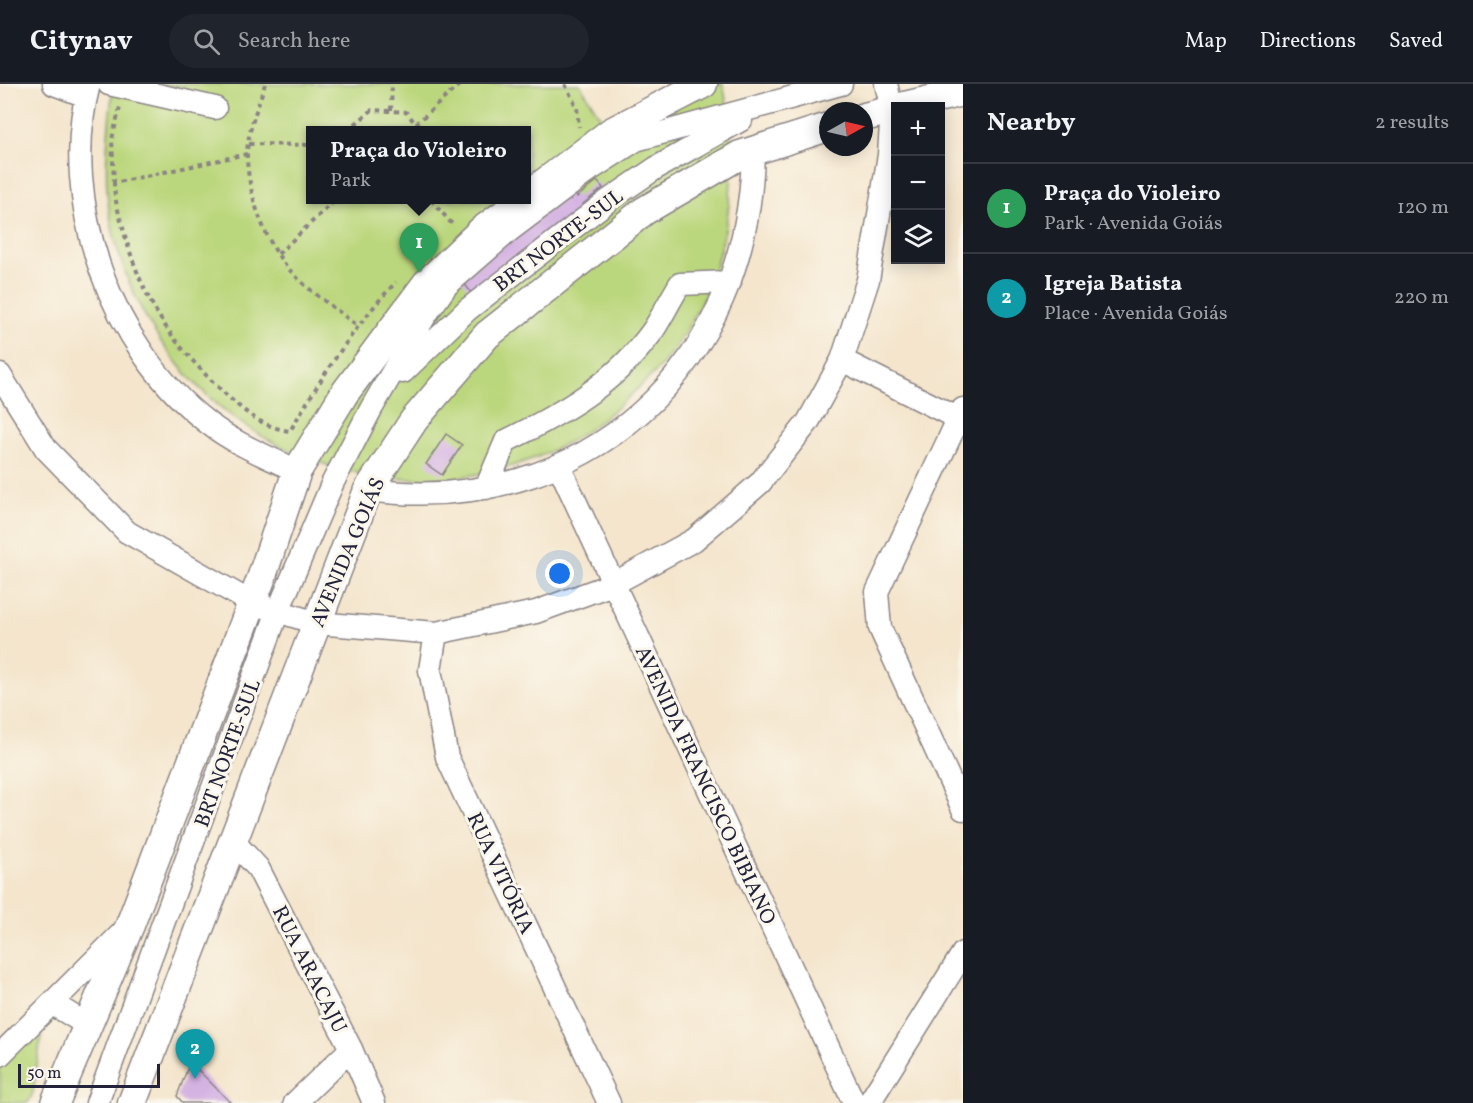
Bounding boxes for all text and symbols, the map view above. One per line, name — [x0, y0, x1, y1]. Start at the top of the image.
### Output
search box — [169, 14, 589, 68]
text: Citynav — [30, 22, 133, 61]
icon: search — [190, 25, 223, 58]
text: Search here — [238, 26, 350, 57]
text: Map — [1185, 27, 1227, 56]
text: Directions — [1260, 27, 1356, 56]
text: Saved — [1389, 27, 1443, 56]
north arrow — [819, 102, 873, 156]
map controls — [891, 102, 945, 264]
button: + — [891, 102, 945, 156]
text: Nearby — [987, 105, 1076, 141]
text: 2 results — [1375, 109, 1449, 137]
popup — [306, 126, 531, 204]
text: Praça do Violeiro — [330, 136, 507, 167]
button: − — [891, 156, 945, 210]
text: Park — [330, 167, 371, 195]
text: Praça do Violeiro — [1044, 179, 1221, 210]
street label: BRT NORTE-SUL — [488, 183, 630, 300]
text: 1 — [1002, 194, 1011, 222]
text: 120 m — [1397, 194, 1449, 222]
button: layers — [891, 210, 945, 264]
text: Park · Avenida Goiás — [1044, 210, 1223, 238]
pin: 1 — [400, 224, 438, 273]
text: Igreja Batista — [1044, 269, 1182, 300]
text: 2 — [1001, 284, 1012, 312]
text: 220 m — [1394, 284, 1449, 312]
text: Place · Avenida Goiás — [1044, 300, 1228, 328]
street label: AVENIDA GOIÁS — [304, 473, 393, 632]
your location — [545, 559, 574, 588]
street label: AVENIDA FRANCISCO BIBIANO — [627, 642, 782, 930]
street label: BRT NORTE-SUL — [188, 675, 269, 832]
street label: RUA VITÓRIA — [459, 808, 541, 939]
street label: RUA ARACAJU — [264, 901, 353, 1038]
pin: 2 — [176, 1030, 214, 1079]
scale bar — [18, 1061, 160, 1088]
text: 50 m — [27, 1063, 61, 1085]

